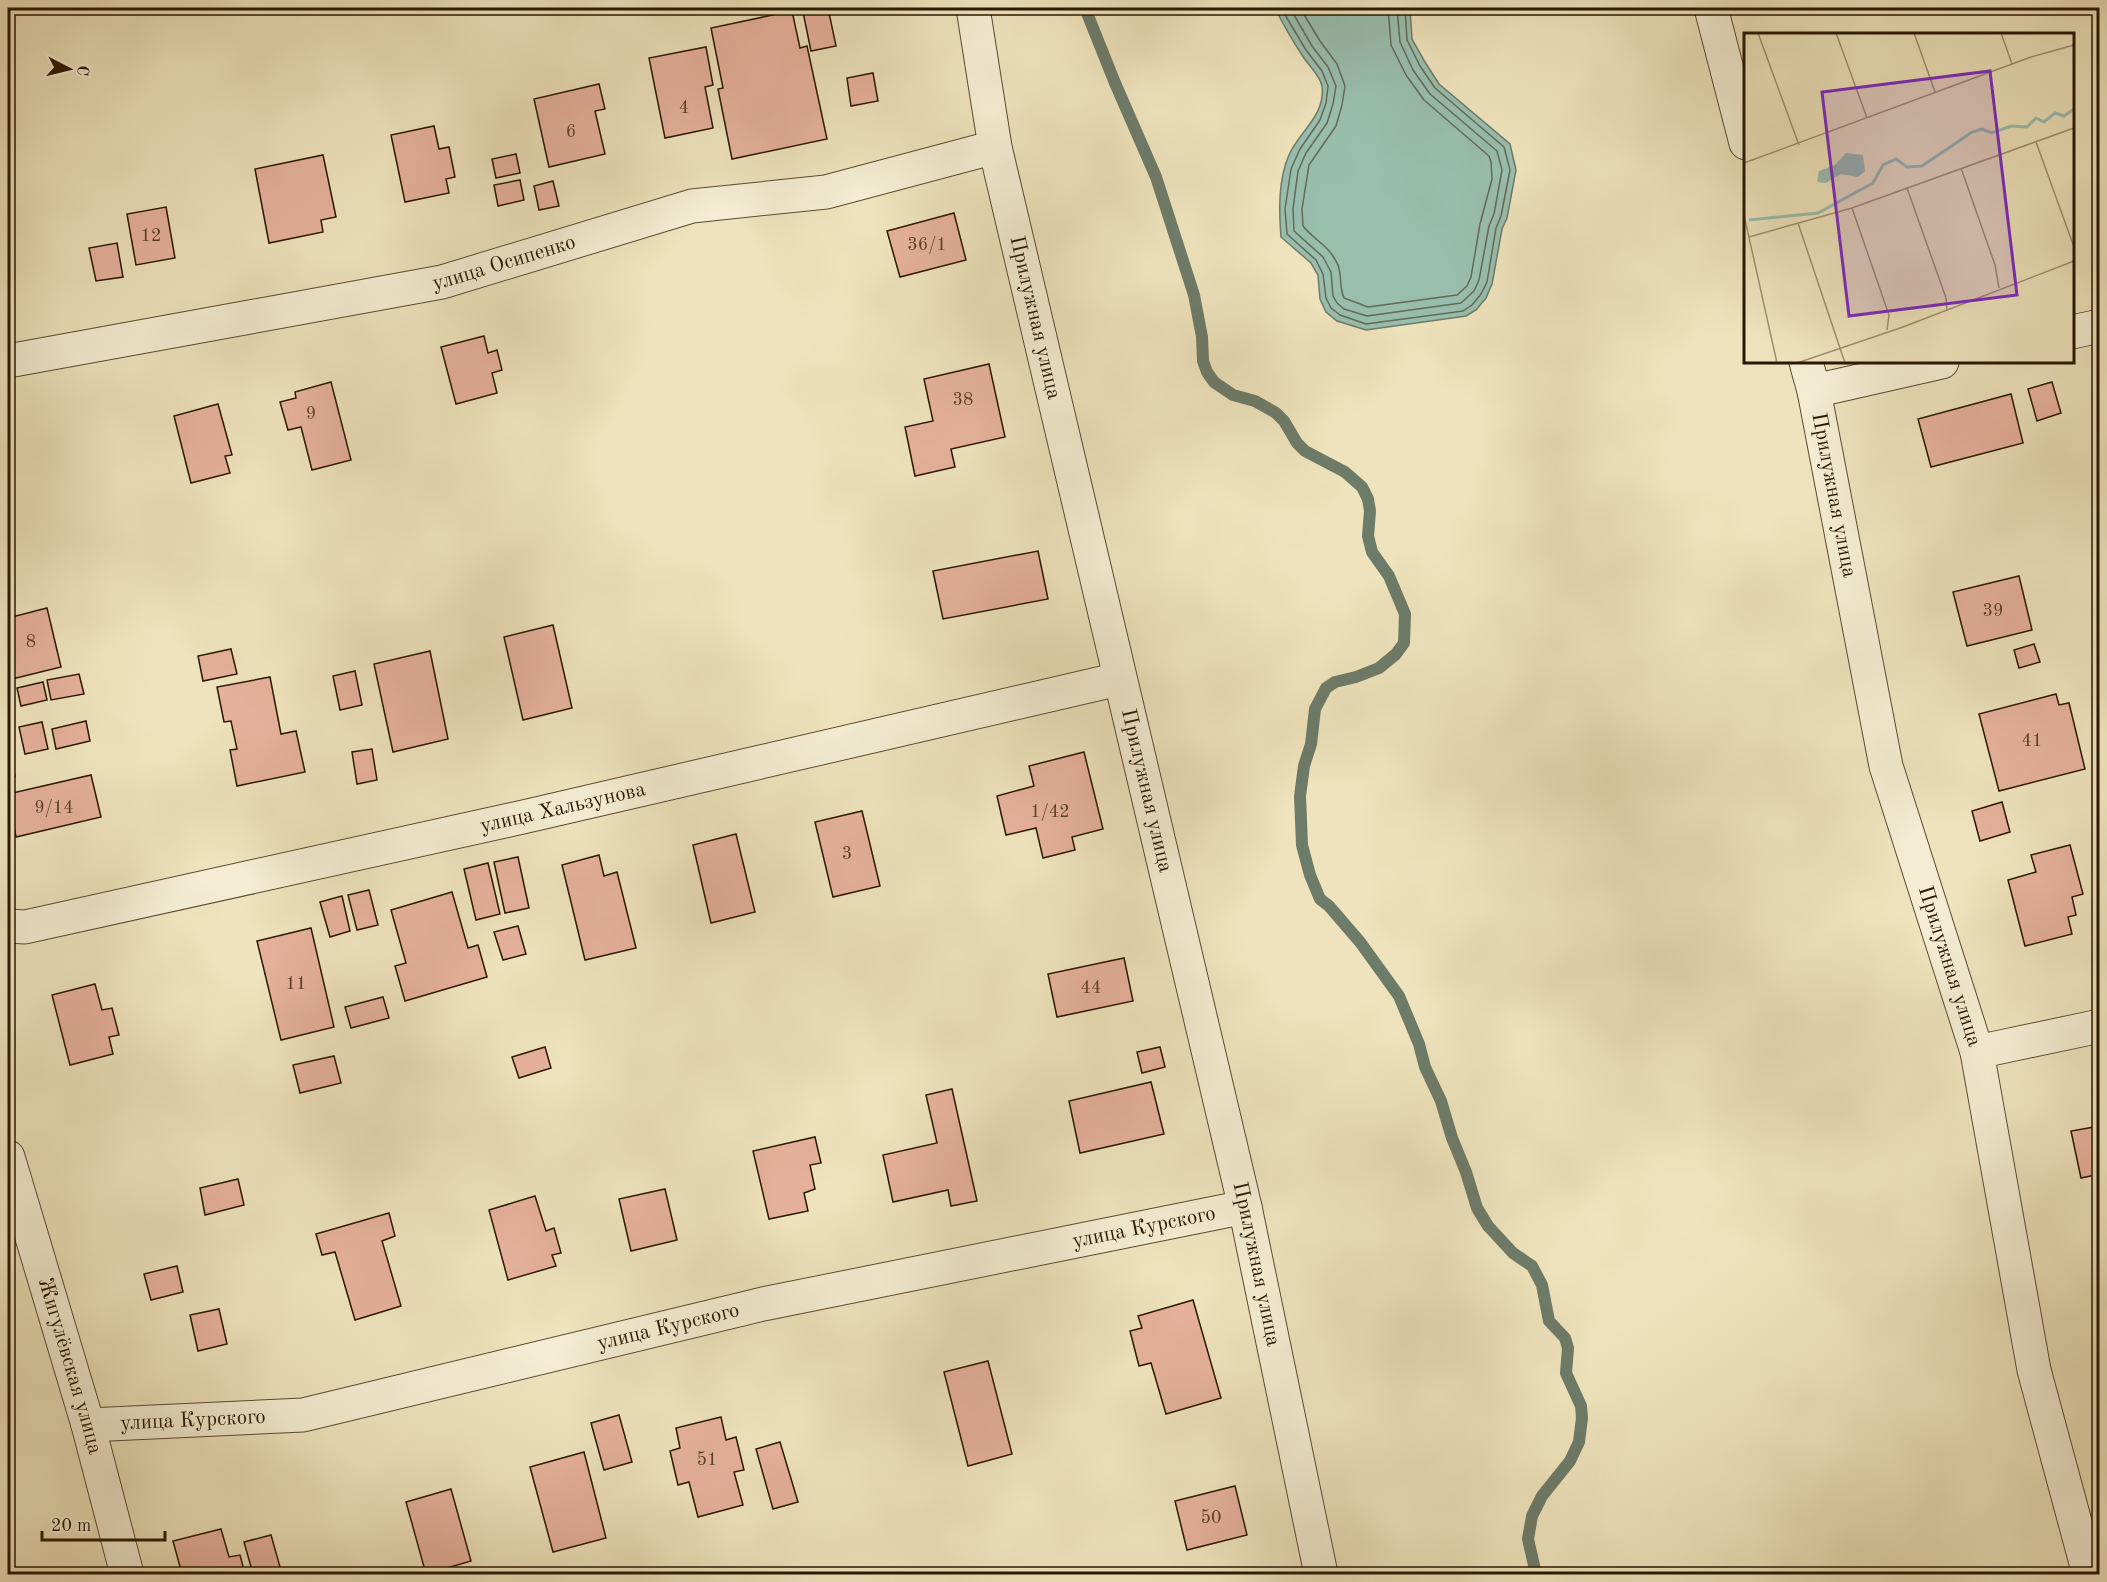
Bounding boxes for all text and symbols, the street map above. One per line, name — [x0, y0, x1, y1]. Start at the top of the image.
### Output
inset map — [1744, 33, 2074, 363]
north arrow — [39, 39, 99, 99]
text: С — [73, 64, 90, 77]
house number: 4 — [679, 99, 689, 117]
house number: 6 — [566, 123, 576, 141]
house number: 12 — [141, 227, 161, 245]
street label: улица Осипенко — [431, 231, 578, 294]
street label: Прилужная улица — [1006, 234, 1065, 401]
house number: 36/1 — [907, 236, 947, 254]
house number: 38 — [953, 391, 973, 409]
house number: 9 — [306, 405, 316, 423]
street label: Прилужная улица — [1808, 411, 1860, 579]
house number: 39 — [1983, 602, 2003, 620]
house number: 8 — [26, 633, 36, 651]
street label: Прилужная улица — [1117, 707, 1176, 874]
house number: 41 — [2022, 732, 2042, 750]
street label: улица Хальзунова — [478, 778, 648, 837]
house number: 9/14 — [34, 799, 74, 817]
house number: 1/42 — [1030, 803, 1070, 821]
house number: 3 — [842, 845, 852, 863]
street label: Прилужная улица — [1914, 883, 1985, 1049]
house number: 11 — [286, 975, 306, 993]
house number: 44 — [1081, 979, 1101, 997]
street label: Прилужная улица — [1229, 1180, 1284, 1348]
street label: улица Курского — [1070, 1203, 1217, 1252]
street label: Жигулёвская улица — [34, 1275, 106, 1456]
street label: улица Курского — [595, 1300, 742, 1354]
street label: улица Курского — [120, 1406, 266, 1434]
house number: 51 — [697, 1451, 717, 1469]
scale bar — [42, 1504, 165, 1542]
house number: 50 — [1201, 1509, 1221, 1527]
text: 20 m — [51, 1517, 91, 1535]

